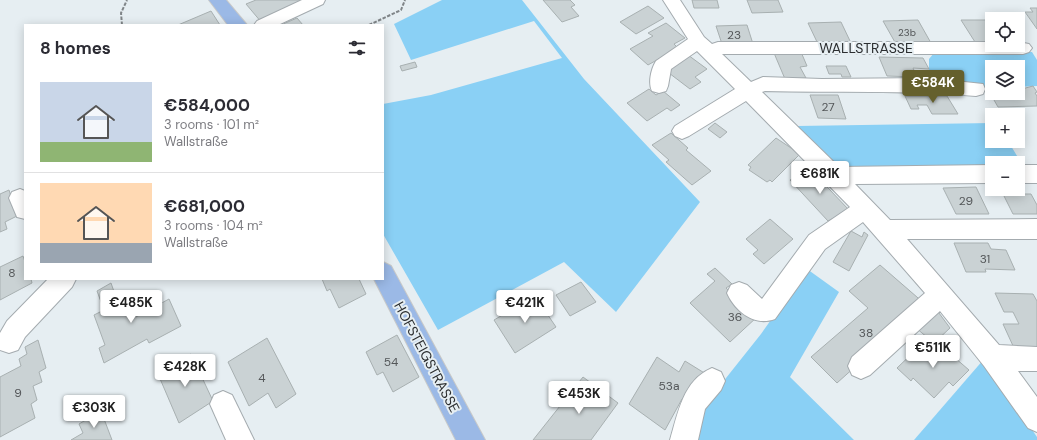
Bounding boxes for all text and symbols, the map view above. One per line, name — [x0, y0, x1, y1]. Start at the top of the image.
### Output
map controls — [985, 12, 1025, 196]
button: locate — [985, 12, 1025, 52]
house number: 23b — [898, 26, 916, 39]
house number: 23 — [727, 27, 741, 43]
text: 8 homes — [40, 37, 111, 59]
icon: filters — [346, 37, 368, 59]
street label: WALLSTRASSE — [819, 39, 913, 57]
button: layers — [985, 60, 1025, 100]
pin: €584K — [905, 70, 961, 104]
text: €584K — [911, 74, 955, 91]
text: €584,000 — [164, 94, 250, 116]
icon: home — [72, 98, 120, 146]
house number: 27 — [821, 99, 835, 115]
button: + — [985, 108, 1025, 148]
text: 3 rooms · 101 m² — [164, 116, 259, 133]
text: Wallstraße — [164, 133, 228, 150]
button: − — [985, 156, 1025, 196]
pin: €681K — [792, 161, 848, 195]
text: €681K — [800, 165, 840, 182]
house number: 29 — [959, 193, 973, 209]
text: €681,000 — [164, 195, 245, 217]
icon: home — [72, 199, 120, 247]
text: 3 rooms · 104 m² — [164, 217, 263, 234]
text: Wallstraße — [164, 234, 228, 251]
house number: 31 — [980, 251, 990, 267]
house number: 8 — [8, 265, 16, 281]
pin: €485K — [103, 290, 159, 324]
pin: €421K — [497, 290, 553, 324]
text: €485K — [109, 294, 153, 311]
text: €421K — [505, 294, 545, 311]
street label: HOFSTEIGSTRASSE — [390, 299, 464, 416]
house number: 36 — [728, 309, 742, 325]
house number: 38 — [859, 325, 873, 341]
pin: €511K — [905, 335, 961, 369]
text: €511K — [915, 339, 951, 356]
pin: €428K — [157, 354, 213, 388]
house number: 54 — [384, 354, 398, 370]
text: €428K — [164, 358, 206, 375]
house number: 4 — [258, 370, 266, 386]
house number: 53a — [659, 378, 679, 394]
pin: €453K — [551, 381, 607, 415]
house number: 9 — [14, 385, 22, 401]
text: €453K — [557, 385, 601, 402]
pin: €303K — [66, 395, 122, 429]
text: €303K — [72, 399, 116, 416]

